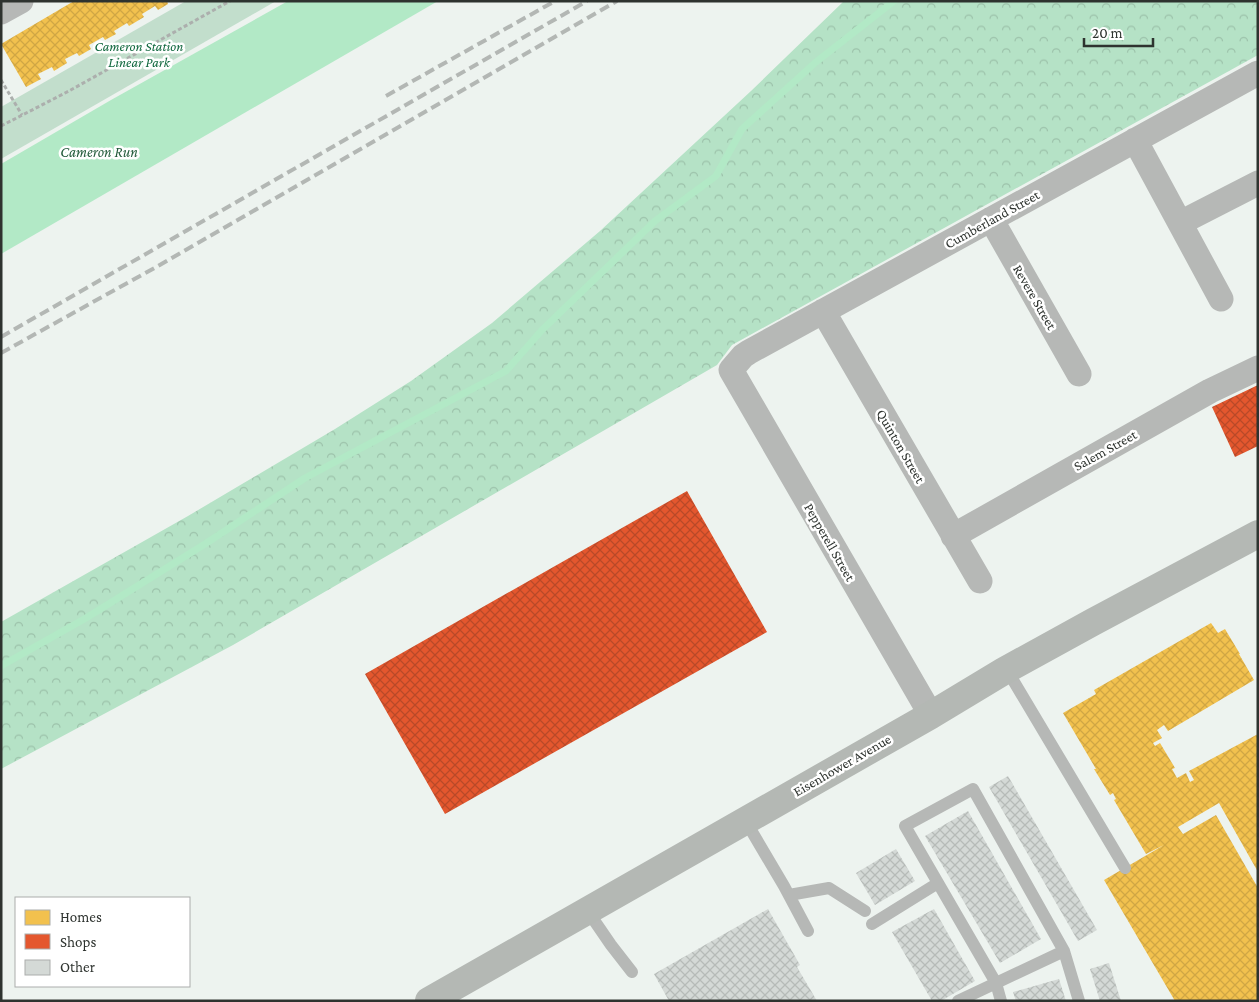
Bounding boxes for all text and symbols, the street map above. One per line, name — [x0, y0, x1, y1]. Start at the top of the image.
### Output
scale bar — [1084, 15, 1153, 47]
text: 20 m — [1092, 25, 1123, 41]
park label: Cameron Station Linear Park — [95, 38, 183, 70]
water label: Cameron Run — [60, 144, 138, 160]
street label: Cumberland Street — [942, 186, 1042, 252]
street label: Revere Street — [1010, 262, 1060, 333]
street label: Quinton Street — [873, 406, 929, 486]
street label: Salem Street — [1071, 426, 1140, 474]
street label: Pepperell Street — [801, 500, 859, 584]
street label: Eisenhower Avenue — [790, 731, 894, 799]
legend — [15, 897, 190, 987]
text: Homes — [60, 909, 102, 925]
text: Shops — [60, 934, 96, 951]
text: Other — [60, 959, 96, 975]

